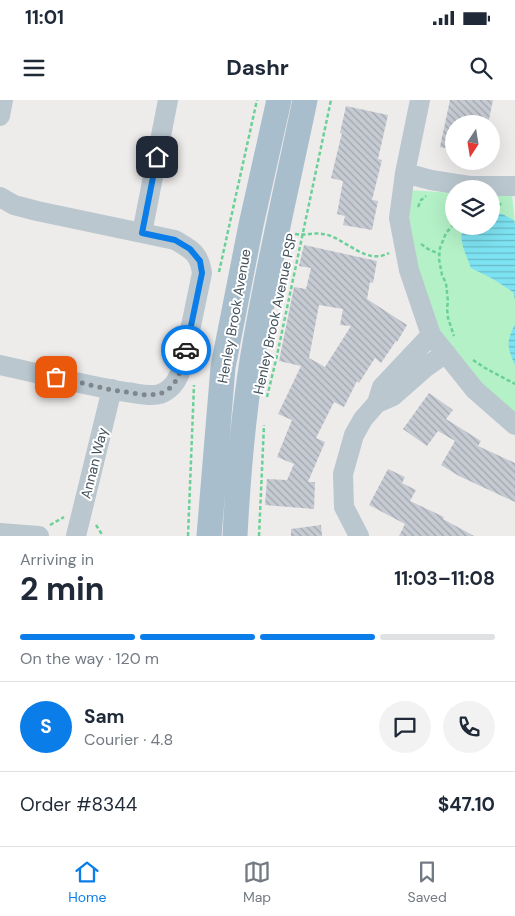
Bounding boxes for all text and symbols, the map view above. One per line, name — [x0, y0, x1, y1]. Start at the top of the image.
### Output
text: 11:01 — [25, 5, 64, 30]
text: Dashr — [226, 53, 289, 82]
icon: menu — [20, 54, 48, 82]
icon: search — [467, 54, 495, 82]
north arrow — [445, 115, 500, 170]
map controls — [445, 115, 500, 235]
pin — [136, 136, 178, 178]
icon: home — [143, 143, 171, 171]
button: layers — [445, 180, 500, 235]
street label: Henley Brook Avenue PSP — [249, 232, 301, 396]
street label: Henley Brook Avenue — [213, 247, 255, 385]
courier — [161, 325, 211, 375]
icon: car — [172, 336, 200, 364]
pin — [35, 356, 77, 398]
icon: bag — [42, 363, 70, 391]
street label: Annan Way — [76, 425, 112, 501]
text: Arriving in — [20, 549, 94, 570]
text: 11:03–11:08 — [394, 566, 495, 591]
text: 2 min — [20, 568, 105, 610]
text: On the way · 120 m — [20, 648, 159, 669]
button: chat — [379, 701, 431, 753]
button: phone — [443, 701, 495, 753]
text: Sam — [84, 704, 125, 729]
text: S — [40, 714, 52, 739]
text: Courier · 4.8 — [84, 729, 173, 750]
text: Order #8344 — [20, 792, 137, 817]
text: $47.10 — [438, 792, 495, 817]
tab: Home — [68, 858, 106, 906]
tab: Map — [243, 858, 271, 906]
tab: Saved — [408, 858, 447, 906]

